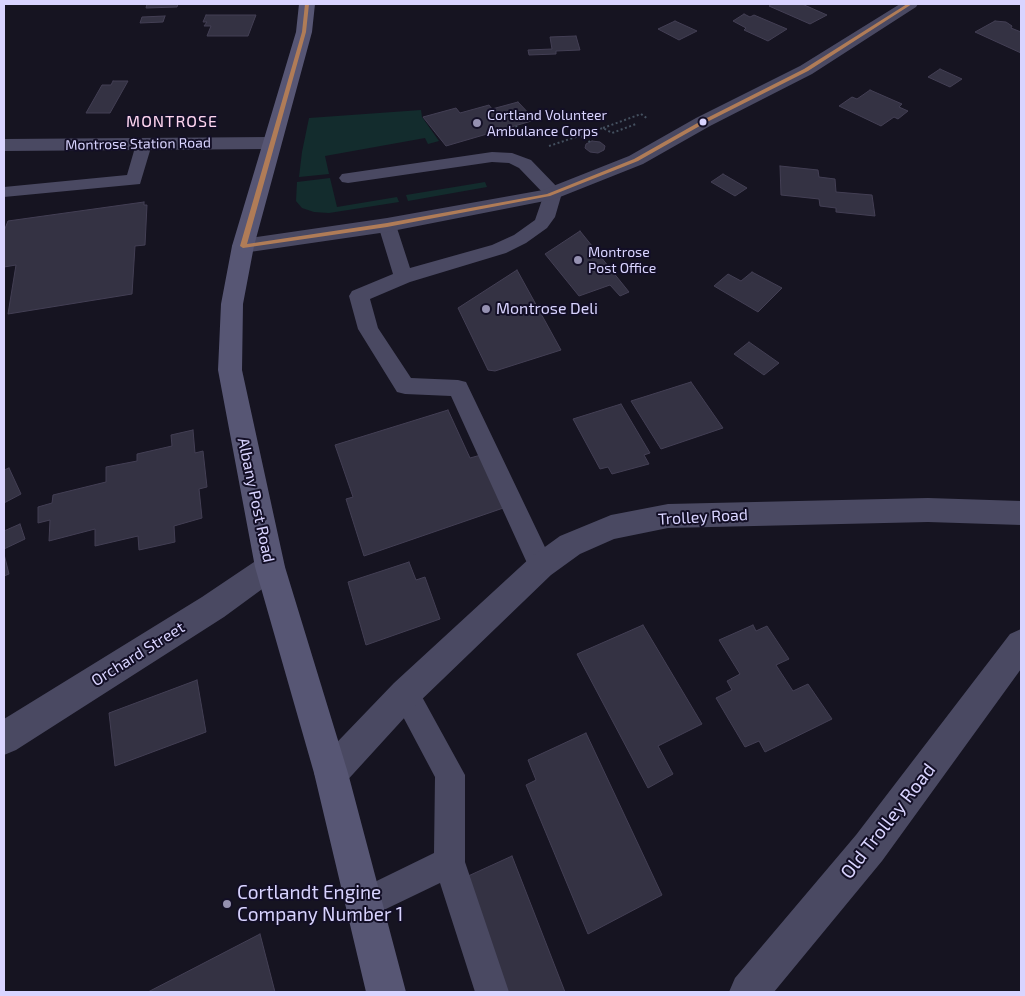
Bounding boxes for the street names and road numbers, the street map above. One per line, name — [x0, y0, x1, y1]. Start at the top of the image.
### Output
street label: Montrose Station Road — [65, 134, 211, 154]
street label: Albany Post Road — [233, 436, 279, 564]
street label: Trolley Road — [658, 505, 748, 529]
street label: Orchard Street — [88, 618, 188, 690]
street label: Old Trolley Road — [836, 759, 940, 883]

